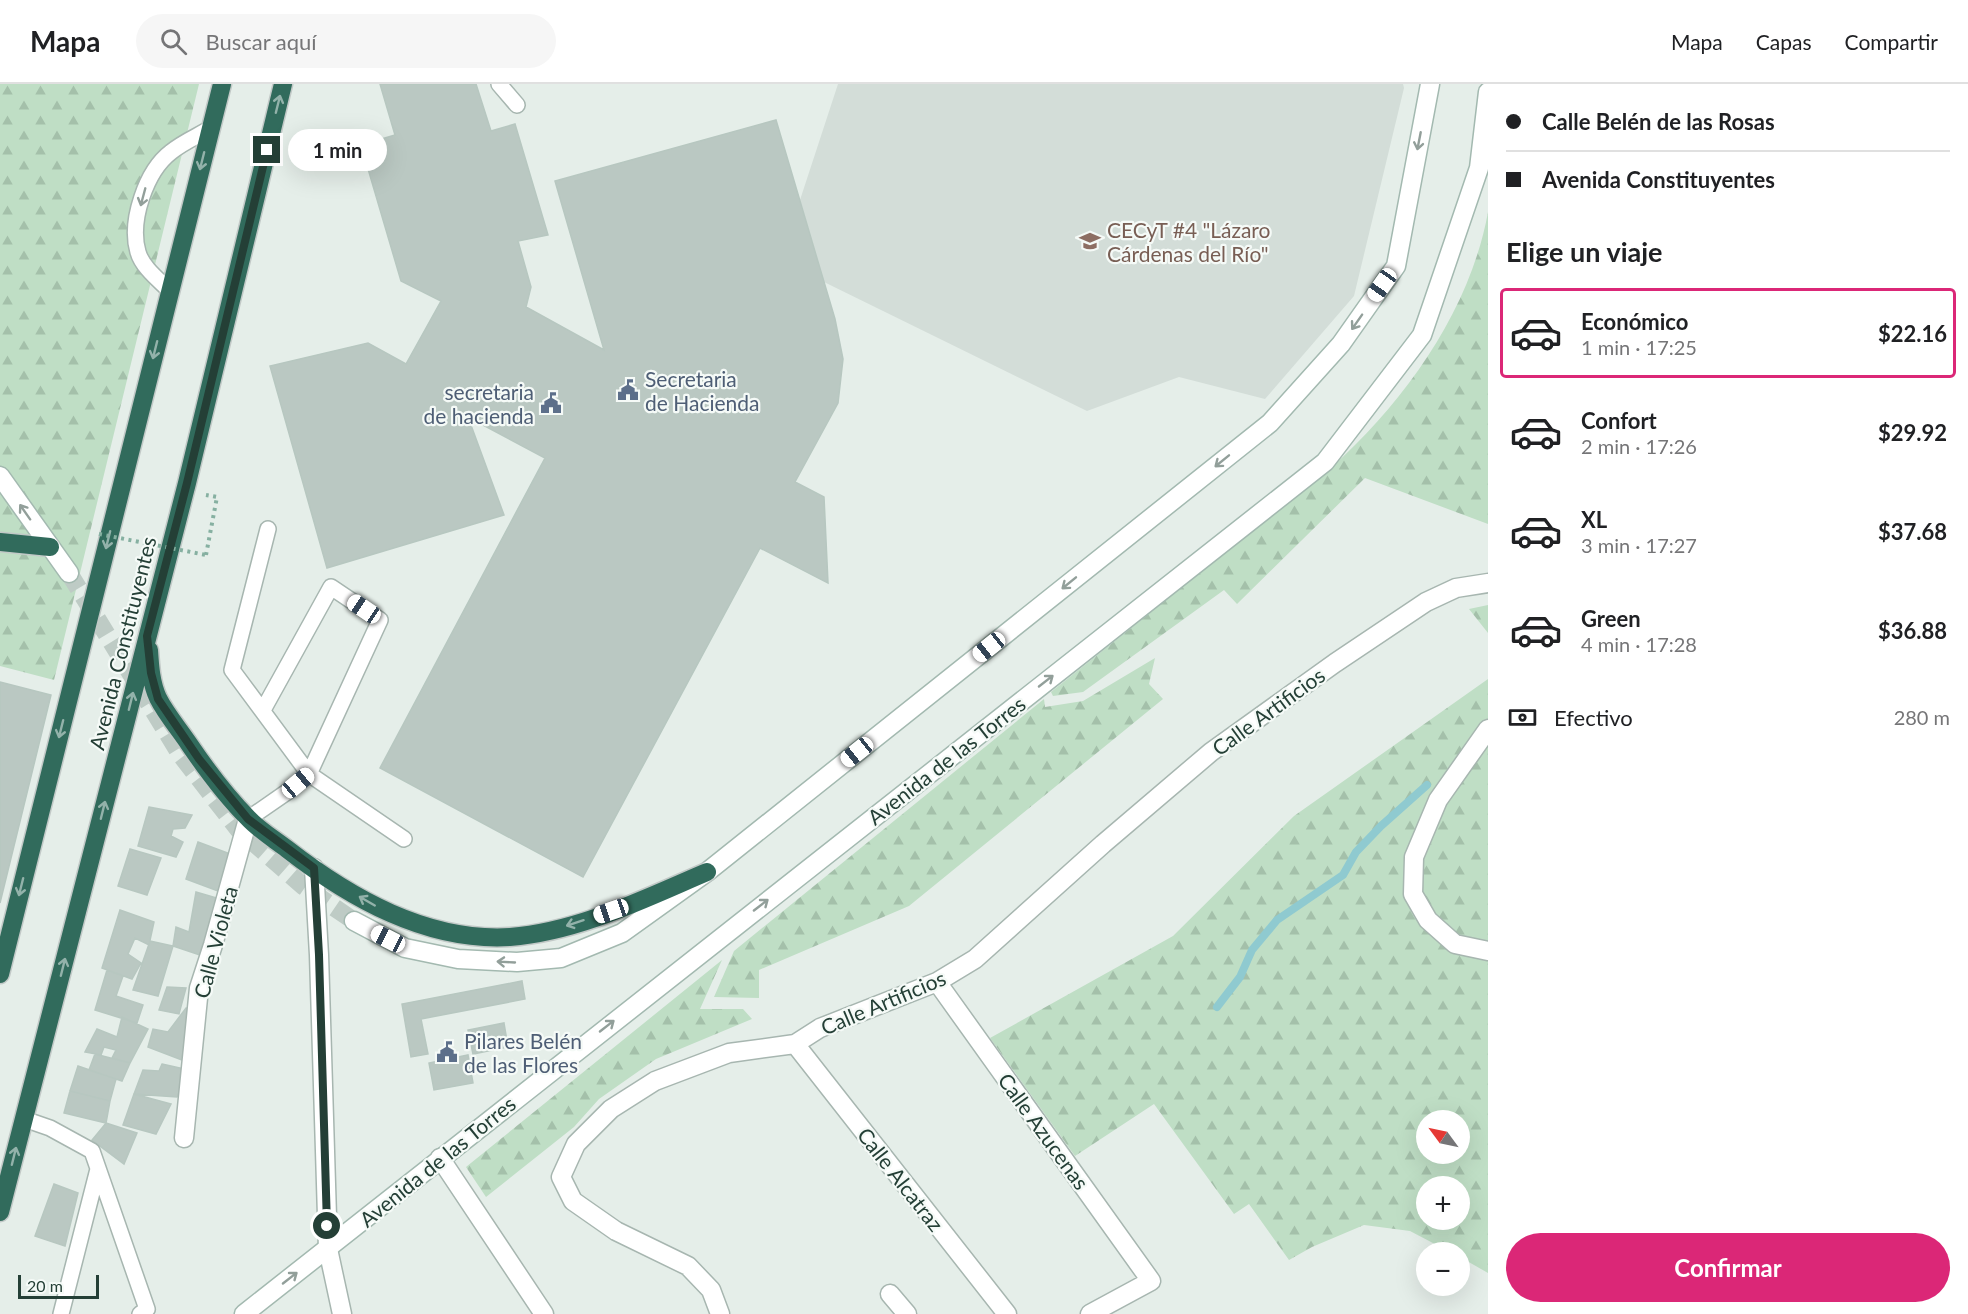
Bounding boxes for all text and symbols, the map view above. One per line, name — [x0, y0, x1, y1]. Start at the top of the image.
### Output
search box — [136, 14, 556, 68]
text: Mapa — [30, 24, 100, 58]
icon: search — [157, 25, 190, 58]
text: Buscar aquí — [205, 28, 317, 55]
text: Mapa — [1671, 29, 1723, 54]
text: Capas — [1756, 29, 1812, 54]
text: Compartir — [1845, 29, 1938, 54]
one-way arrow — [273, 95, 285, 114]
text: Calle Belén de las Rosas — [1542, 108, 1775, 135]
callout: 1 min — [288, 129, 387, 171]
one-way arrow — [1413, 131, 1424, 151]
route end — [253, 136, 280, 163]
text: 1 min — [313, 138, 362, 162]
one-way arrow — [196, 151, 208, 170]
text: Avenida Constituyentes — [1542, 166, 1775, 193]
one-way arrow — [136, 187, 148, 206]
place label: CECyT #4 "Lázaro Cárdenas del Río" — [1107, 217, 1271, 266]
school or university icon: CECyT #4 "Lázaro Cárdenas del Río" — [1078, 229, 1102, 253]
text: Elige un viaje — [1506, 235, 1663, 268]
car — [1364, 265, 1400, 305]
icon: car — [1509, 306, 1563, 360]
text: Económico — [1581, 308, 1688, 335]
one-way arrow — [1351, 313, 1363, 330]
text: $22.16 — [1878, 320, 1947, 347]
text: 1 min · 17:25 — [1581, 335, 1697, 359]
one-way arrow — [149, 341, 161, 360]
place label: Secretaria de Hacienda — [645, 366, 759, 415]
public building icon: Secretaria de Hacienda — [616, 378, 640, 402]
place label: secretaria de hacienda — [424, 379, 534, 428]
public building icon: secretaria de hacienda — [539, 391, 563, 415]
icon: car — [1509, 405, 1563, 459]
text: Confort — [1581, 407, 1657, 434]
text: $29.92 — [1878, 419, 1947, 446]
text: 2 min · 17:26 — [1581, 434, 1697, 458]
one-way arrow — [1214, 455, 1230, 468]
one-way arrow — [19, 504, 31, 520]
icon: car — [1509, 504, 1563, 558]
text: XL — [1581, 506, 1607, 533]
text: $37.68 — [1878, 518, 1947, 545]
one-way arrow — [102, 530, 114, 549]
text: 3 min · 17:27 — [1581, 533, 1697, 557]
street label: Avenida Constituyentes — [83, 534, 161, 752]
one-way arrow — [1061, 576, 1077, 589]
car — [344, 591, 384, 627]
icon: car — [1509, 603, 1563, 657]
text: Green — [1581, 605, 1641, 632]
text: $36.88 — [1878, 617, 1947, 644]
car — [969, 629, 1009, 665]
text: 4 min · 17:28 — [1581, 632, 1697, 656]
street label: Calle Artificios — [1207, 662, 1329, 760]
one-way arrow — [1038, 674, 1054, 687]
street label: Avenida de las Torres — [862, 691, 1030, 829]
one-way arrow — [125, 692, 137, 711]
icon: cash — [1506, 701, 1539, 734]
text: Efectivo — [1554, 704, 1633, 731]
text: 280 m — [1894, 705, 1950, 729]
one-way arrow — [54, 719, 66, 738]
car — [837, 734, 877, 770]
car — [278, 765, 318, 801]
one-way arrow — [98, 800, 109, 819]
one-way arrow — [15, 877, 27, 896]
street label: Calle Violeta — [188, 883, 242, 1001]
one-way arrow — [358, 895, 376, 906]
car — [591, 897, 631, 925]
one-way arrow — [752, 899, 768, 912]
one-way arrow — [566, 919, 585, 930]
car — [368, 923, 408, 955]
one-way arrow — [496, 956, 516, 967]
one-way arrow — [58, 957, 69, 976]
street label: Calle Artificios — [817, 965, 949, 1039]
one-way arrow — [599, 1020, 615, 1033]
place label: Pilares Belén de las Flores — [464, 1028, 582, 1077]
public building icon: Pilares Belén de las Flores — [435, 1040, 459, 1064]
street label: Calle Azucenas — [993, 1068, 1095, 1194]
street label: Avenida de las Torres — [354, 1090, 520, 1232]
north arrow — [1416, 1110, 1470, 1164]
map controls — [1416, 1110, 1470, 1296]
street label: Calle Alcatraz — [853, 1122, 949, 1236]
one-way arrow — [9, 1146, 21, 1165]
button: + — [1416, 1176, 1470, 1230]
route start — [313, 1212, 340, 1239]
button: Confirmar — [1506, 1233, 1950, 1302]
button: − — [1416, 1242, 1470, 1296]
scale bar — [18, 1272, 99, 1300]
one-way arrow — [282, 1272, 298, 1285]
text: 20 m — [27, 1276, 63, 1295]

